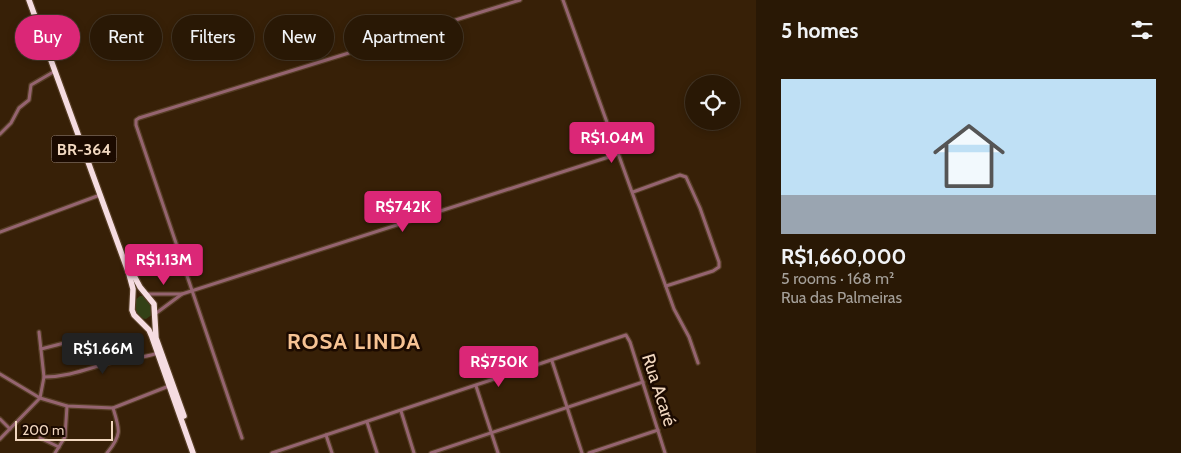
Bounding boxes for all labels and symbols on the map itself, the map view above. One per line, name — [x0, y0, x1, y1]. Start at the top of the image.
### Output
pin: R$1.04M — [566, 121, 658, 164]
road number: BR-364 — [52, 136, 116, 162]
pin: R$742K — [362, 190, 444, 233]
pin: R$1.13M — [118, 244, 210, 286]
district label: ROSA LINDA — [287, 328, 421, 355]
pin: R$1.66M — [57, 332, 149, 375]
pin: R$750K — [458, 346, 540, 388]
street label: Rua Acaré — [637, 351, 681, 429]
scale bar — [15, 418, 112, 441]

